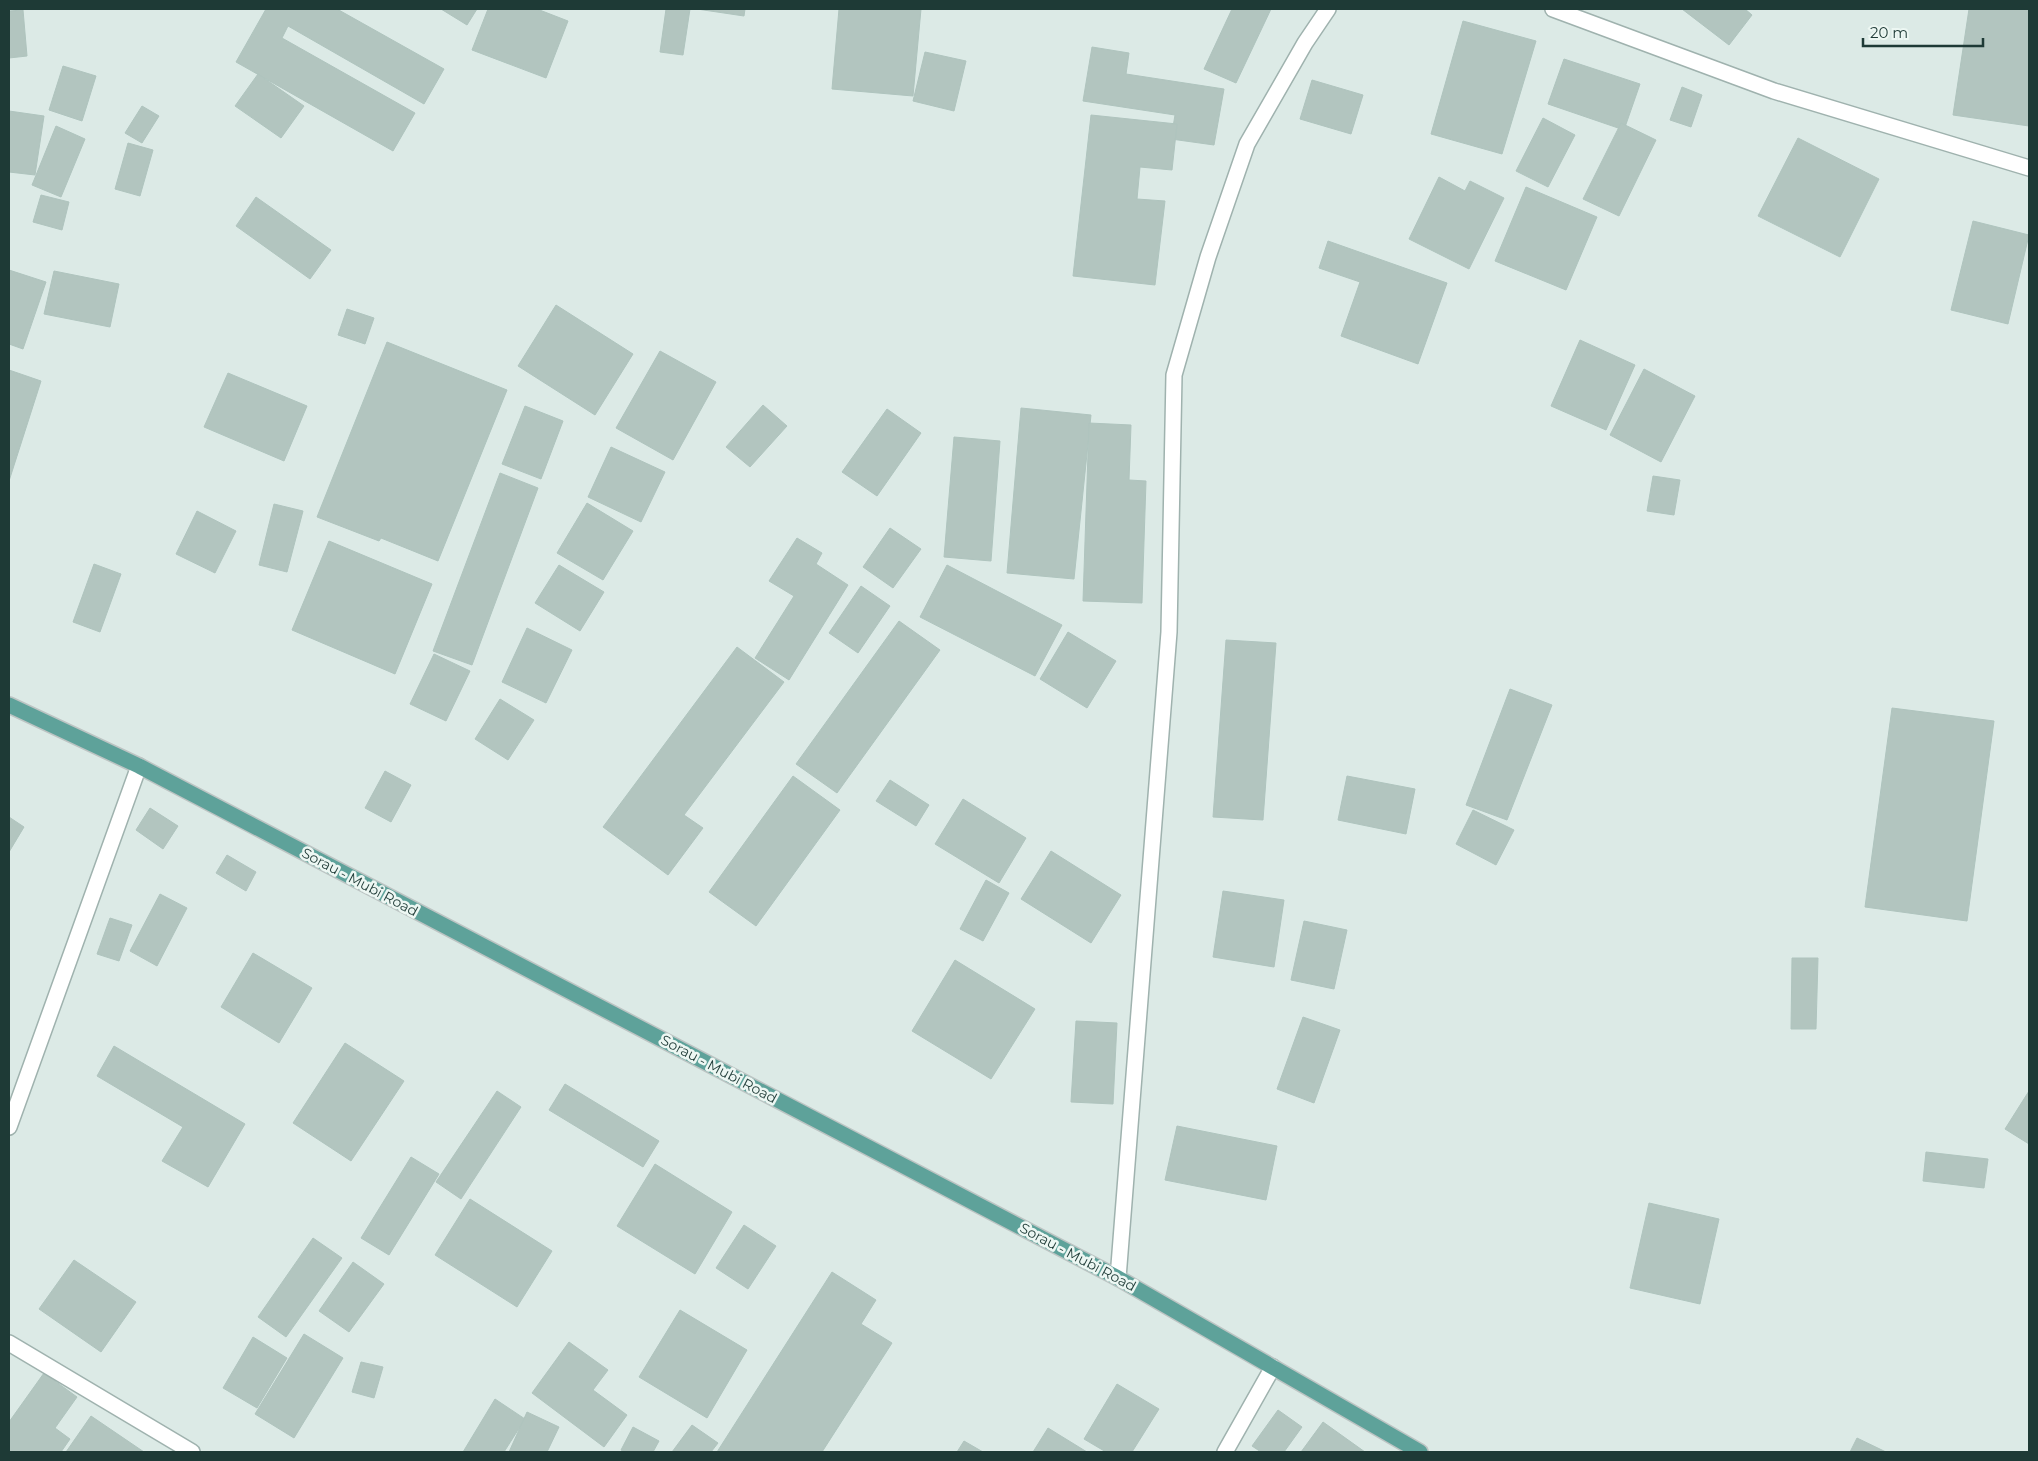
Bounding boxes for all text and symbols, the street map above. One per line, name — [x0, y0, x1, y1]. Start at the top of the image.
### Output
scale bar — [1863, 15, 1983, 47]
text: 20 m — [1870, 23, 1908, 42]
street label: Sorau - Mubi Road — [299, 844, 421, 920]
street label: Sorau - Mubi Road — [658, 1031, 780, 1107]
street label: Sorau - Mubi Road — [1017, 1219, 1139, 1295]

